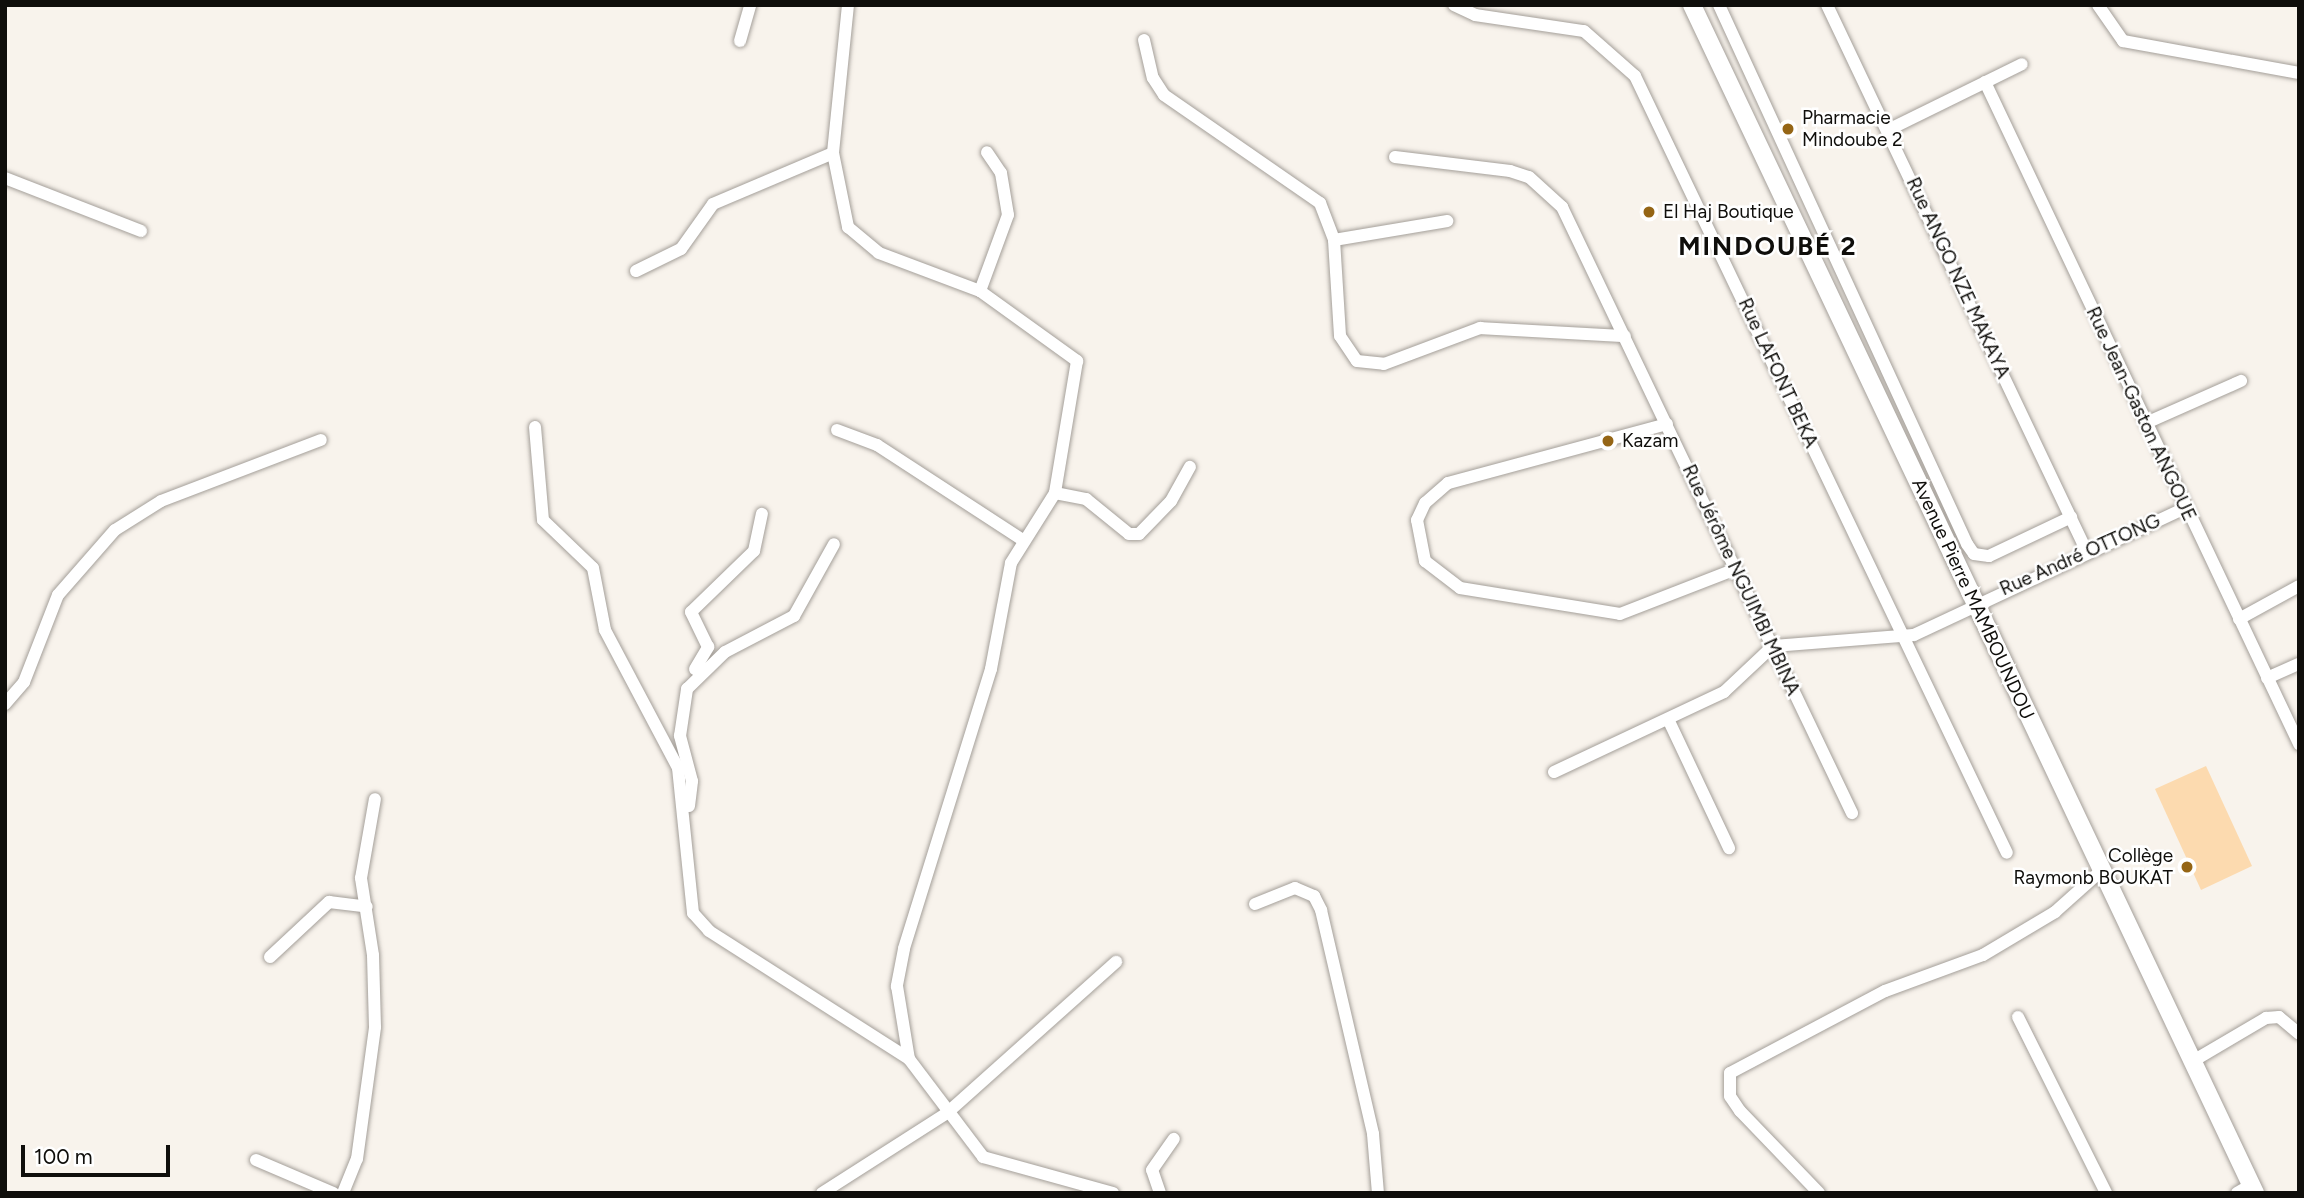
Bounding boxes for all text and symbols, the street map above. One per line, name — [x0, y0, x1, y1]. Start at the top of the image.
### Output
place label: Pharmacie Mindoube 2 — [1802, 107, 1903, 151]
marker: Pharmacie Mindoube 2 — [1780, 121, 1796, 137]
street label: Rue ANGO NZE MAKAYA — [1901, 174, 2015, 382]
place label: El Haj Boutique — [1663, 201, 1794, 223]
marker: El Haj Boutique — [1641, 204, 1657, 220]
district label: MINDOUBÉ 2 — [1680, 231, 1856, 263]
street label: Rue LAFONT BEKA — [1733, 295, 1823, 451]
street label: Rue Jean-Gaston ANGOUE — [2081, 303, 2201, 525]
place label: Kazam — [1622, 430, 1678, 452]
marker: Kazam — [1600, 433, 1616, 449]
street label: Rue Jérôme NGUIMBI MBINA — [1677, 461, 1805, 699]
street label: Avenue Pierre MAMBOUNDOU — [1907, 475, 2039, 723]
street label: Rue André OTTONG — [1996, 509, 2164, 601]
place label: Collège Raymonb BOUKAT — [2013, 845, 2173, 889]
marker: Collège Raymonb BOUKAT — [2179, 859, 2195, 875]
scale bar — [24, 1132, 173, 1176]
text: 100 m — [34, 1144, 93, 1169]

